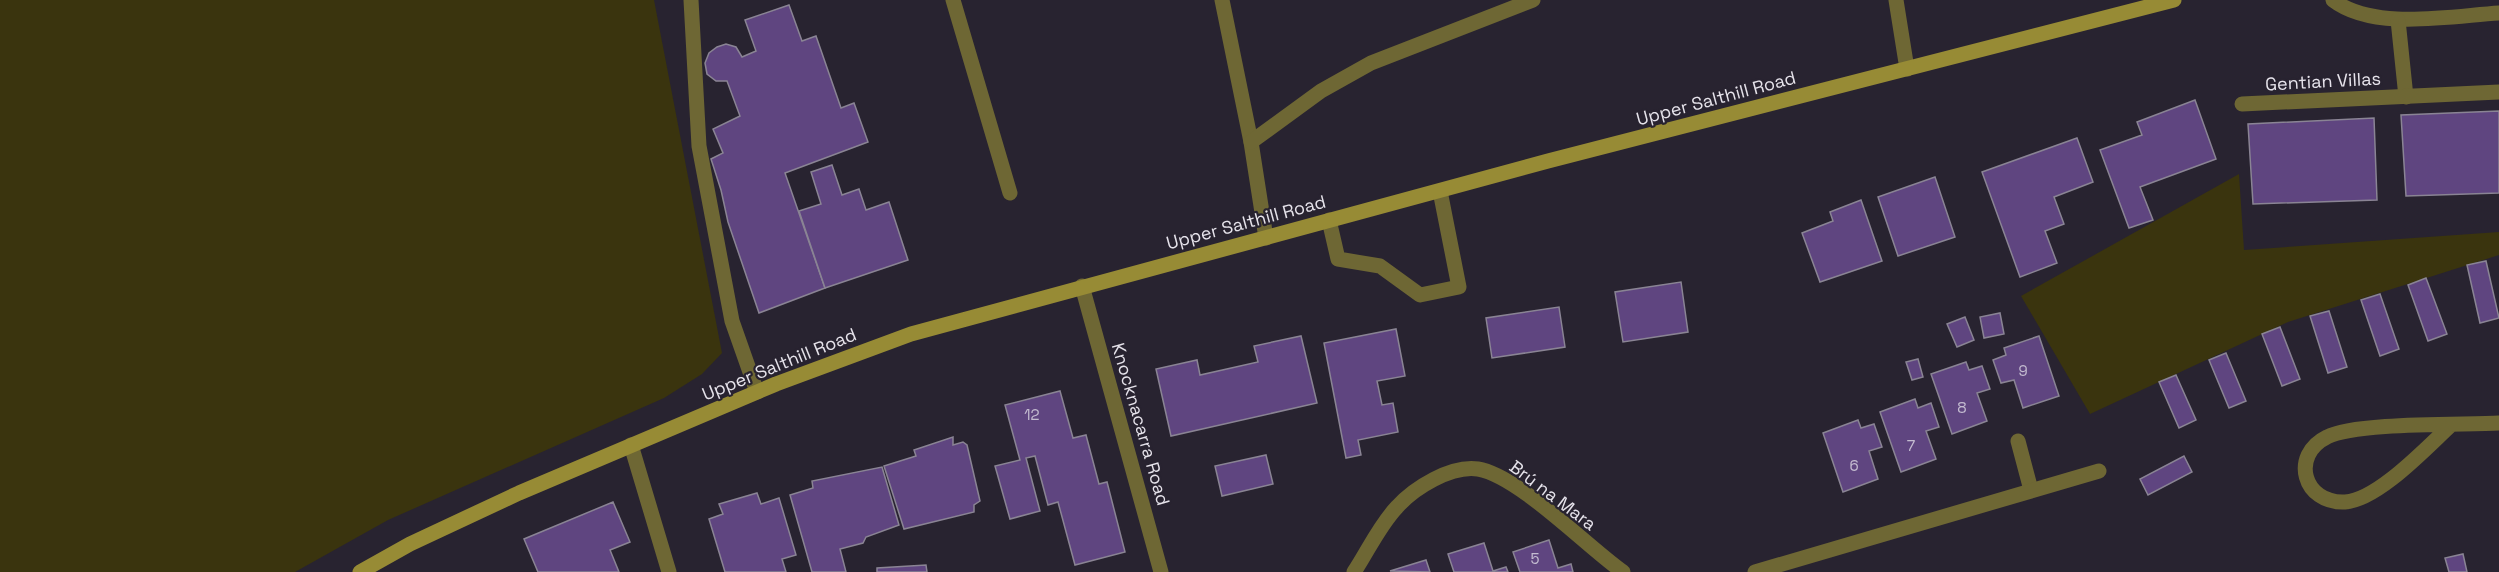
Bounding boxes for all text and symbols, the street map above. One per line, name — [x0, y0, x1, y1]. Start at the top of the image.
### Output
street label: Upper Salthill Road — [1634, 66, 1798, 130]
street label: Gentian Villas — [2265, 66, 2381, 96]
street label: Upper Salthill Road — [1164, 190, 1328, 254]
street label: Upper Salthill Road — [698, 323, 860, 405]
street label: Knocknacarra Road — [1107, 340, 1175, 508]
house number: 9 — [2018, 361, 2028, 380]
house number: 8 — [1957, 398, 1967, 417]
house number: 12 — [1024, 405, 1040, 424]
house number: 7 — [1907, 436, 1915, 455]
street label: Brú na Mara — [1505, 455, 1601, 535]
house number: 6 — [1849, 456, 1859, 475]
house number: 5 — [1531, 549, 1540, 568]

